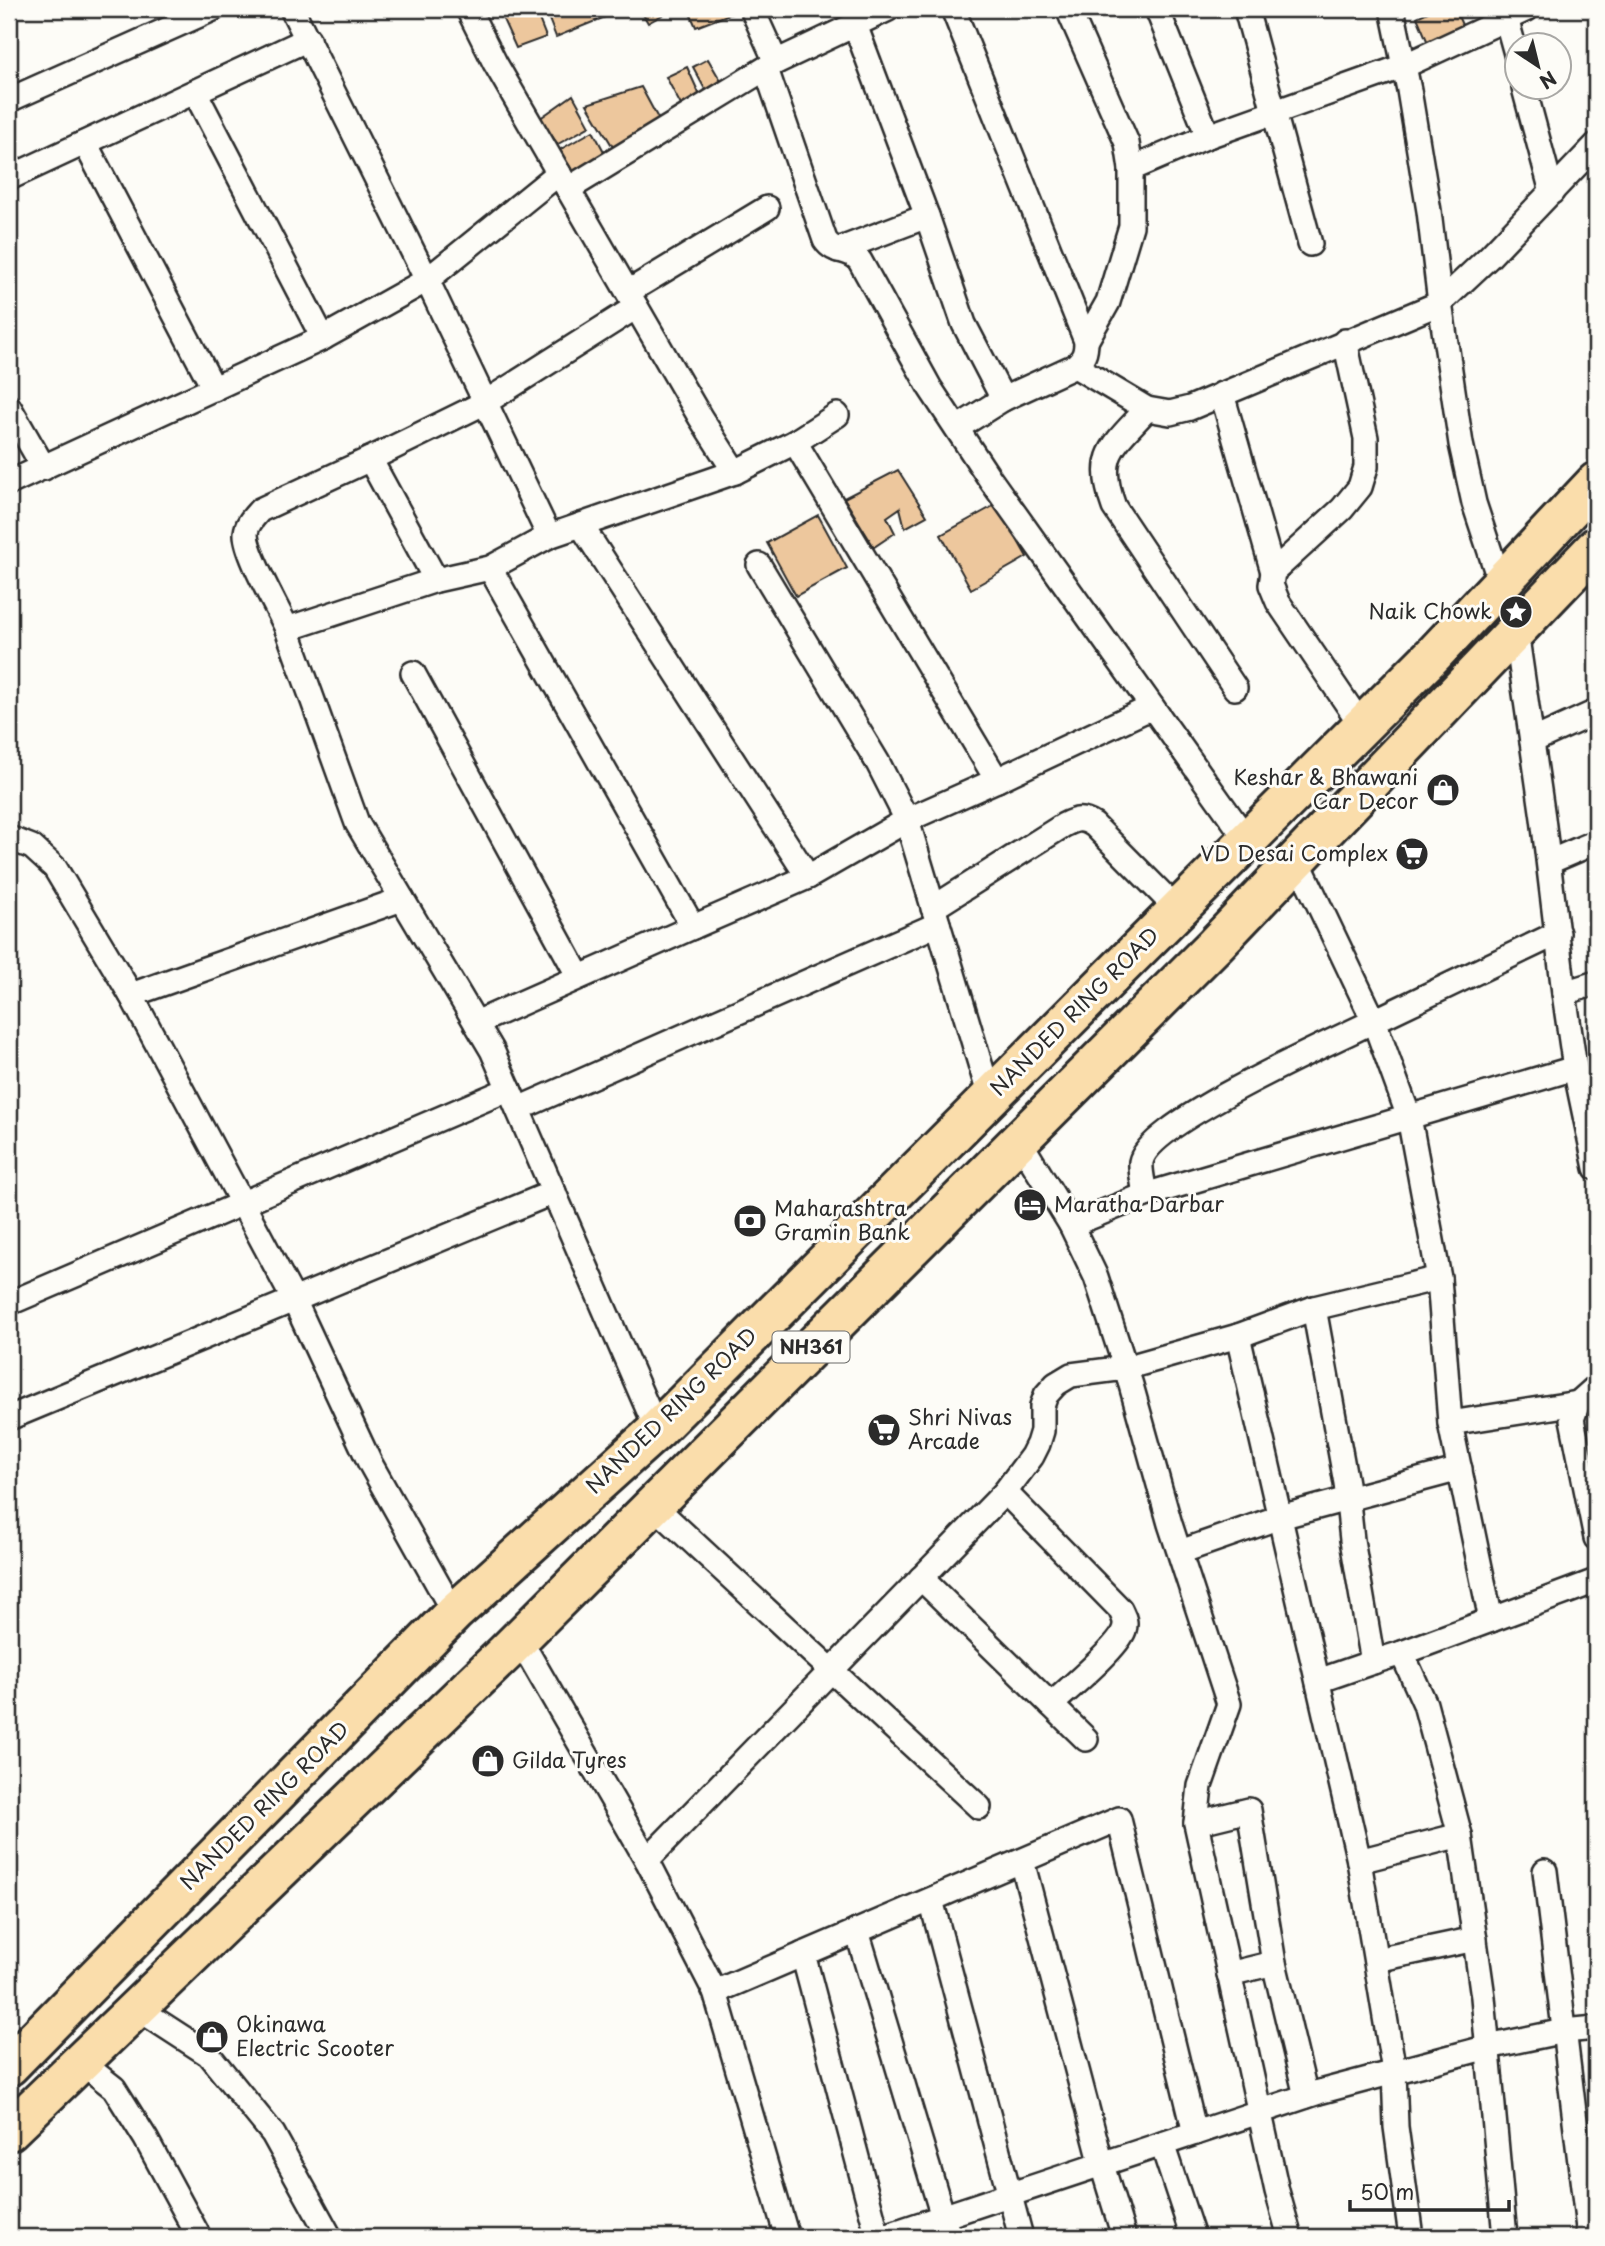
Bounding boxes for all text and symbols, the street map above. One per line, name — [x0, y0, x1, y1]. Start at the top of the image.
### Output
north arrow — [1504, 32, 1574, 102]
text: N — [1534, 65, 1563, 97]
place icon: Naik Chowk — [1497, 593, 1535, 631]
place label: Naik Chowk — [1369, 594, 1492, 626]
place label: Keshar & Bhawani Car Decor — [1234, 760, 1418, 816]
shop icon: Keshar & Bhawani Car Decor — [1424, 771, 1462, 809]
supermarket icon: VD Desai Complex — [1393, 835, 1431, 873]
place label: VD Desai Complex — [1200, 836, 1388, 868]
street label: NANDED RING ROAD — [982, 919, 1165, 1102]
hotel icon: Maratha Darbar — [1011, 1186, 1049, 1224]
place label: Maratha Darbar — [1054, 1187, 1224, 1219]
place label: Maharashtra Gramin Bank — [774, 1191, 910, 1247]
bank icon: Maharashtra Gramin Bank — [731, 1202, 769, 1240]
street label: NANDED RING ROAD — [578, 1319, 764, 1500]
road number: NH361 — [772, 1331, 850, 1362]
place label: Shri Nivas Arcade — [908, 1400, 1012, 1456]
supermarket icon: Shri Nivas Arcade — [865, 1411, 903, 1449]
street label: NANDED RING ROAD — [172, 1713, 355, 1896]
shop icon: Gilda Tyres — [469, 1742, 507, 1780]
place label: Gilda Tyres — [512, 1743, 627, 1775]
place label: Okinawa Electric Scooter — [236, 2007, 394, 2063]
shop icon: Okinawa Electric Scooter — [193, 2018, 231, 2056]
scale bar — [1350, 2169, 1509, 2213]
text: 50 m — [1360, 2175, 1414, 2207]

